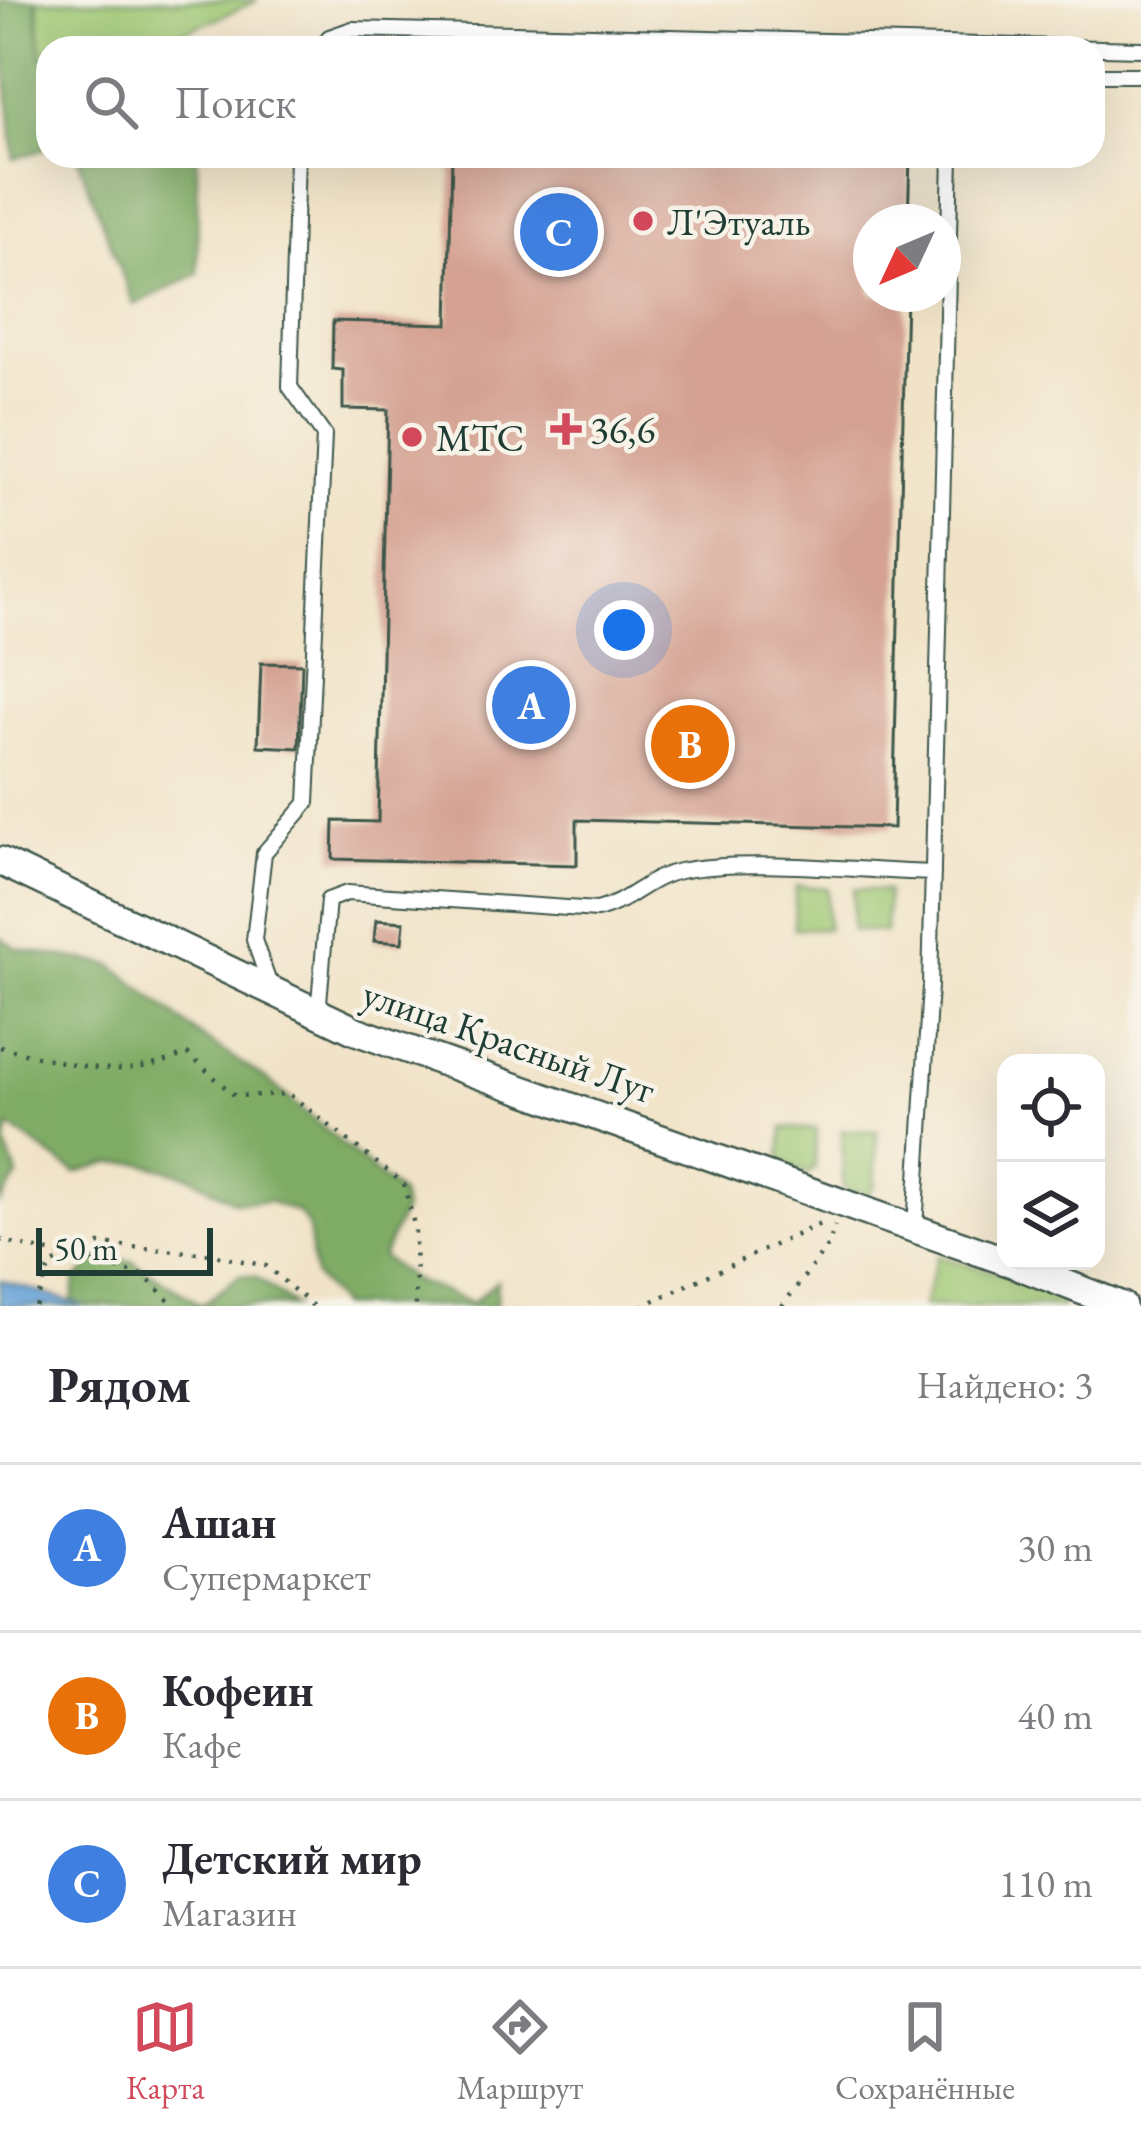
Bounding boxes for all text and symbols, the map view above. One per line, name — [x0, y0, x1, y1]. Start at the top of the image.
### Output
search box — [36, 36, 1105, 168]
icon: search — [78, 69, 144, 135]
text: Поиск — [174, 73, 296, 131]
pin: C — [520, 187, 598, 277]
place label: Л'Этуаль — [667, 196, 810, 247]
north arrow — [853, 204, 961, 312]
marker: Л'Этуаль — [630, 208, 656, 234]
place label: 36,6 — [590, 404, 655, 455]
place label: МТС — [436, 412, 524, 463]
marker: 36,6 — [553, 416, 579, 442]
marker: МТС — [399, 424, 425, 450]
your location — [594, 600, 654, 660]
pin: A — [492, 660, 570, 750]
pin: B — [651, 699, 729, 789]
street label: улица Красный Луг — [356, 968, 662, 1115]
map controls — [997, 1054, 1105, 1270]
button: locate — [997, 1054, 1105, 1162]
button: layers — [997, 1162, 1105, 1270]
scale bar — [36, 1222, 213, 1275]
text: 50 m — [54, 1227, 118, 1270]
text: Рядом — [48, 1351, 191, 1417]
text: Найдено: 3 — [916, 1359, 1093, 1410]
text: Ашан — [162, 1493, 277, 1551]
text: A — [73, 1522, 101, 1573]
text: 30 m — [1017, 1522, 1093, 1573]
text: Супермаркет — [162, 1551, 371, 1602]
text: Кофеин — [162, 1661, 314, 1719]
text: B — [75, 1690, 99, 1741]
text: 40 m — [1017, 1690, 1093, 1741]
text: Кафе — [162, 1719, 241, 1770]
text: Детский мир — [162, 1829, 422, 1887]
text: C — [73, 1858, 101, 1909]
text: 110 m — [999, 1858, 1093, 1909]
text: Магазин — [162, 1887, 297, 1938]
tab: Карта — [126, 1994, 205, 2109]
tab: Маршрут — [457, 1994, 583, 2109]
tab: Сохранённые — [835, 1994, 1015, 2109]

